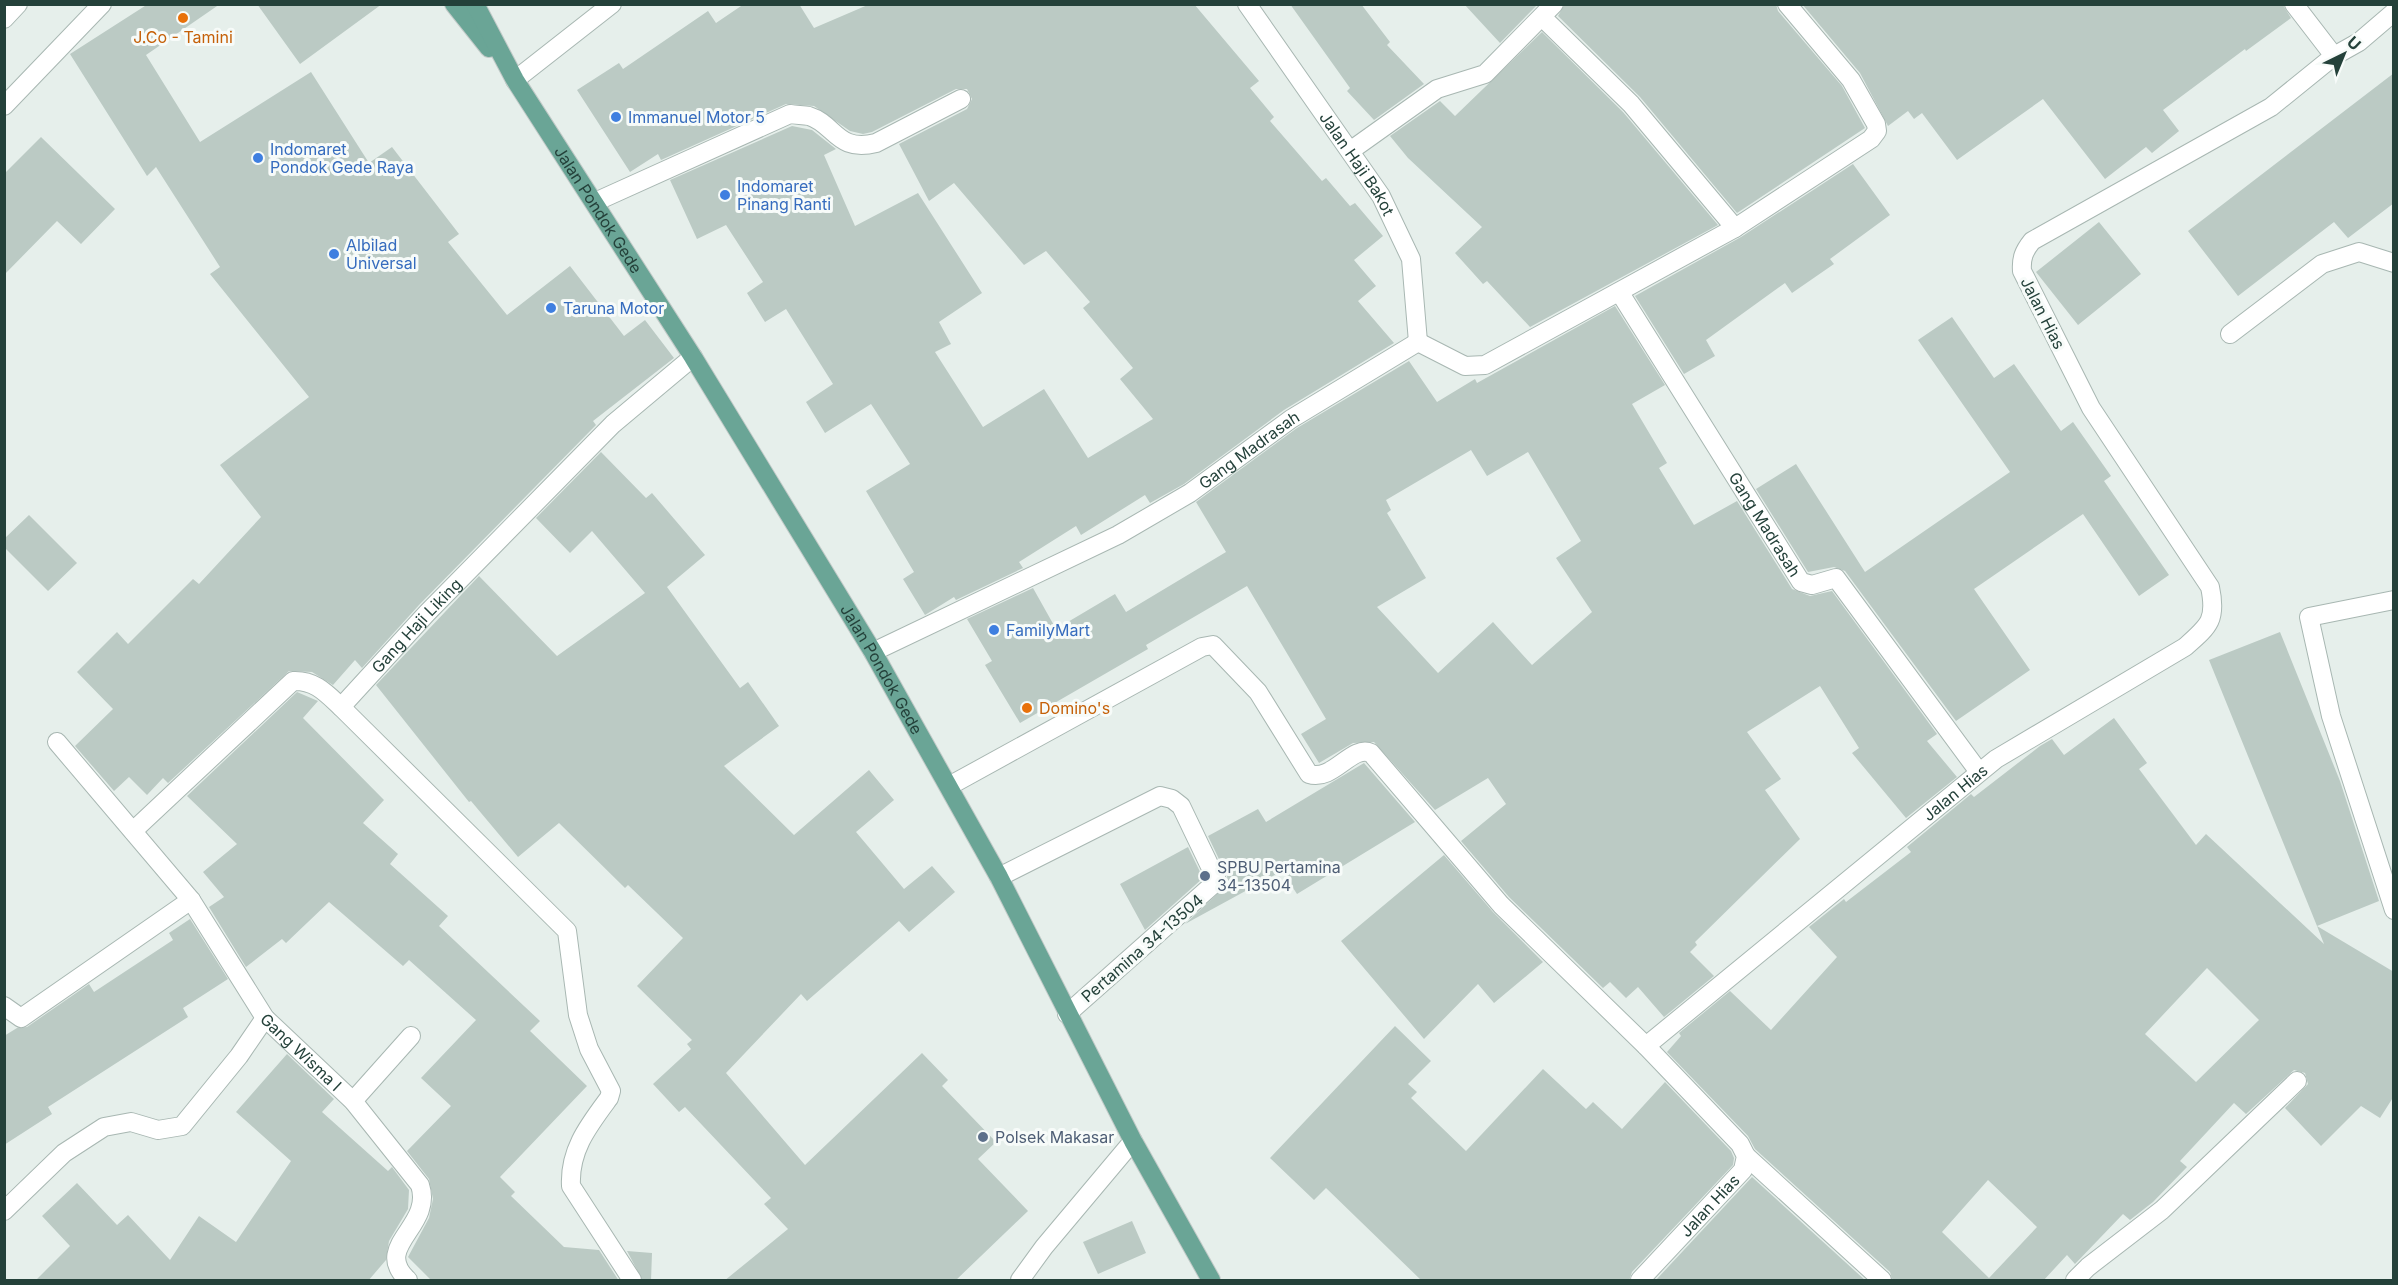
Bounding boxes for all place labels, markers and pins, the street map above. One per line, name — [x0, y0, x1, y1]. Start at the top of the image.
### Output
marker: J.Co - Tamini — [176, 11, 190, 25]
place label: J.Co - Tamini — [133, 27, 233, 47]
place label: Immanuel Motor 5 — [628, 107, 765, 127]
marker: Immanuel Motor 5 — [609, 110, 623, 124]
place label: Indomaret Pondok Gede Raya — [270, 139, 414, 177]
marker: Indomaret Pondok Gede Raya — [251, 151, 265, 165]
place label: Indomaret Pinang Ranti — [737, 176, 831, 214]
marker: Indomaret Pinang Ranti — [718, 188, 732, 202]
place label: Albilad Universal — [346, 235, 417, 273]
marker: Albilad Universal — [327, 247, 341, 261]
place label: Taruna Motor — [563, 298, 664, 318]
marker: Taruna Motor — [544, 301, 558, 315]
place label: FamilyMart — [1006, 620, 1090, 640]
marker: FamilyMart — [987, 623, 1001, 637]
place label: Domino's — [1039, 698, 1110, 718]
marker: Domino's — [1020, 701, 1034, 715]
place label: SPBU Pertamina 34-13504 — [1217, 857, 1341, 895]
marker: SPBU Pertamina 34-13504 — [1198, 869, 1212, 883]
place label: Polsek Makasar — [995, 1127, 1114, 1147]
marker: Polsek Makasar — [976, 1130, 990, 1144]

